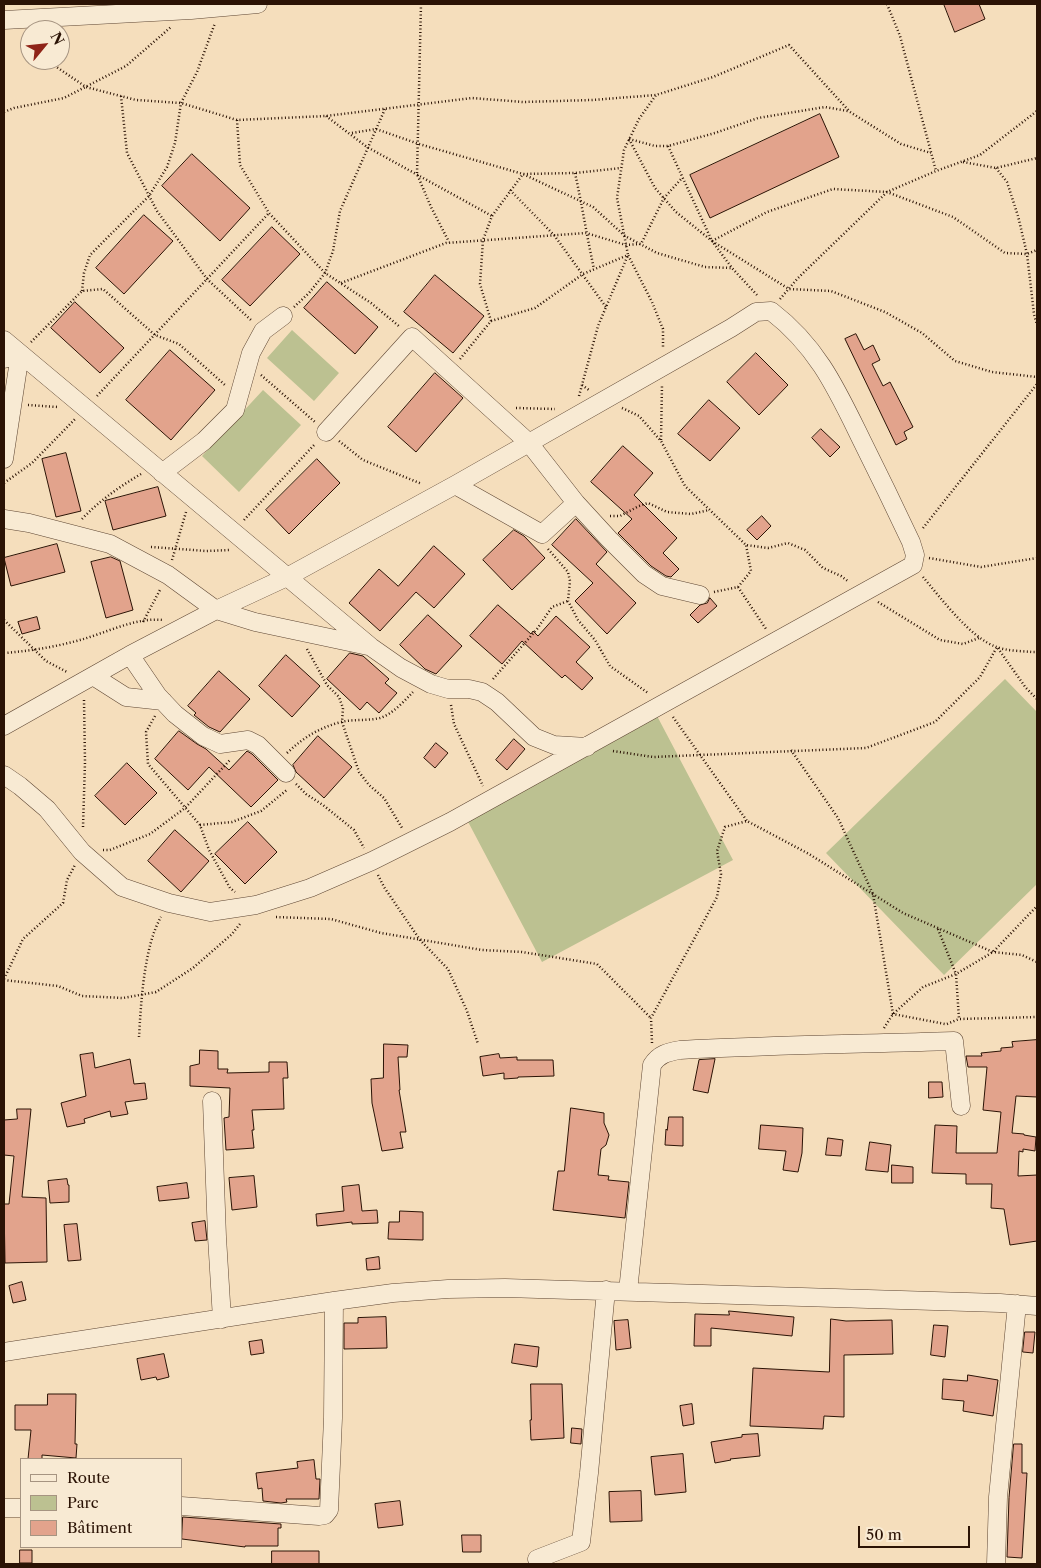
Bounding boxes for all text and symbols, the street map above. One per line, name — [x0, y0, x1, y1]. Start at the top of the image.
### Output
north arrow — [20, 20, 70, 70]
text: N — [47, 29, 68, 48]
legend — [20, 1458, 182, 1548]
text: Route — [67, 1468, 110, 1487]
text: Parc — [67, 1493, 99, 1512]
scale bar — [861, 1516, 974, 1548]
text: Bâtiment — [67, 1518, 132, 1537]
text: 50 m — [866, 1525, 902, 1544]

